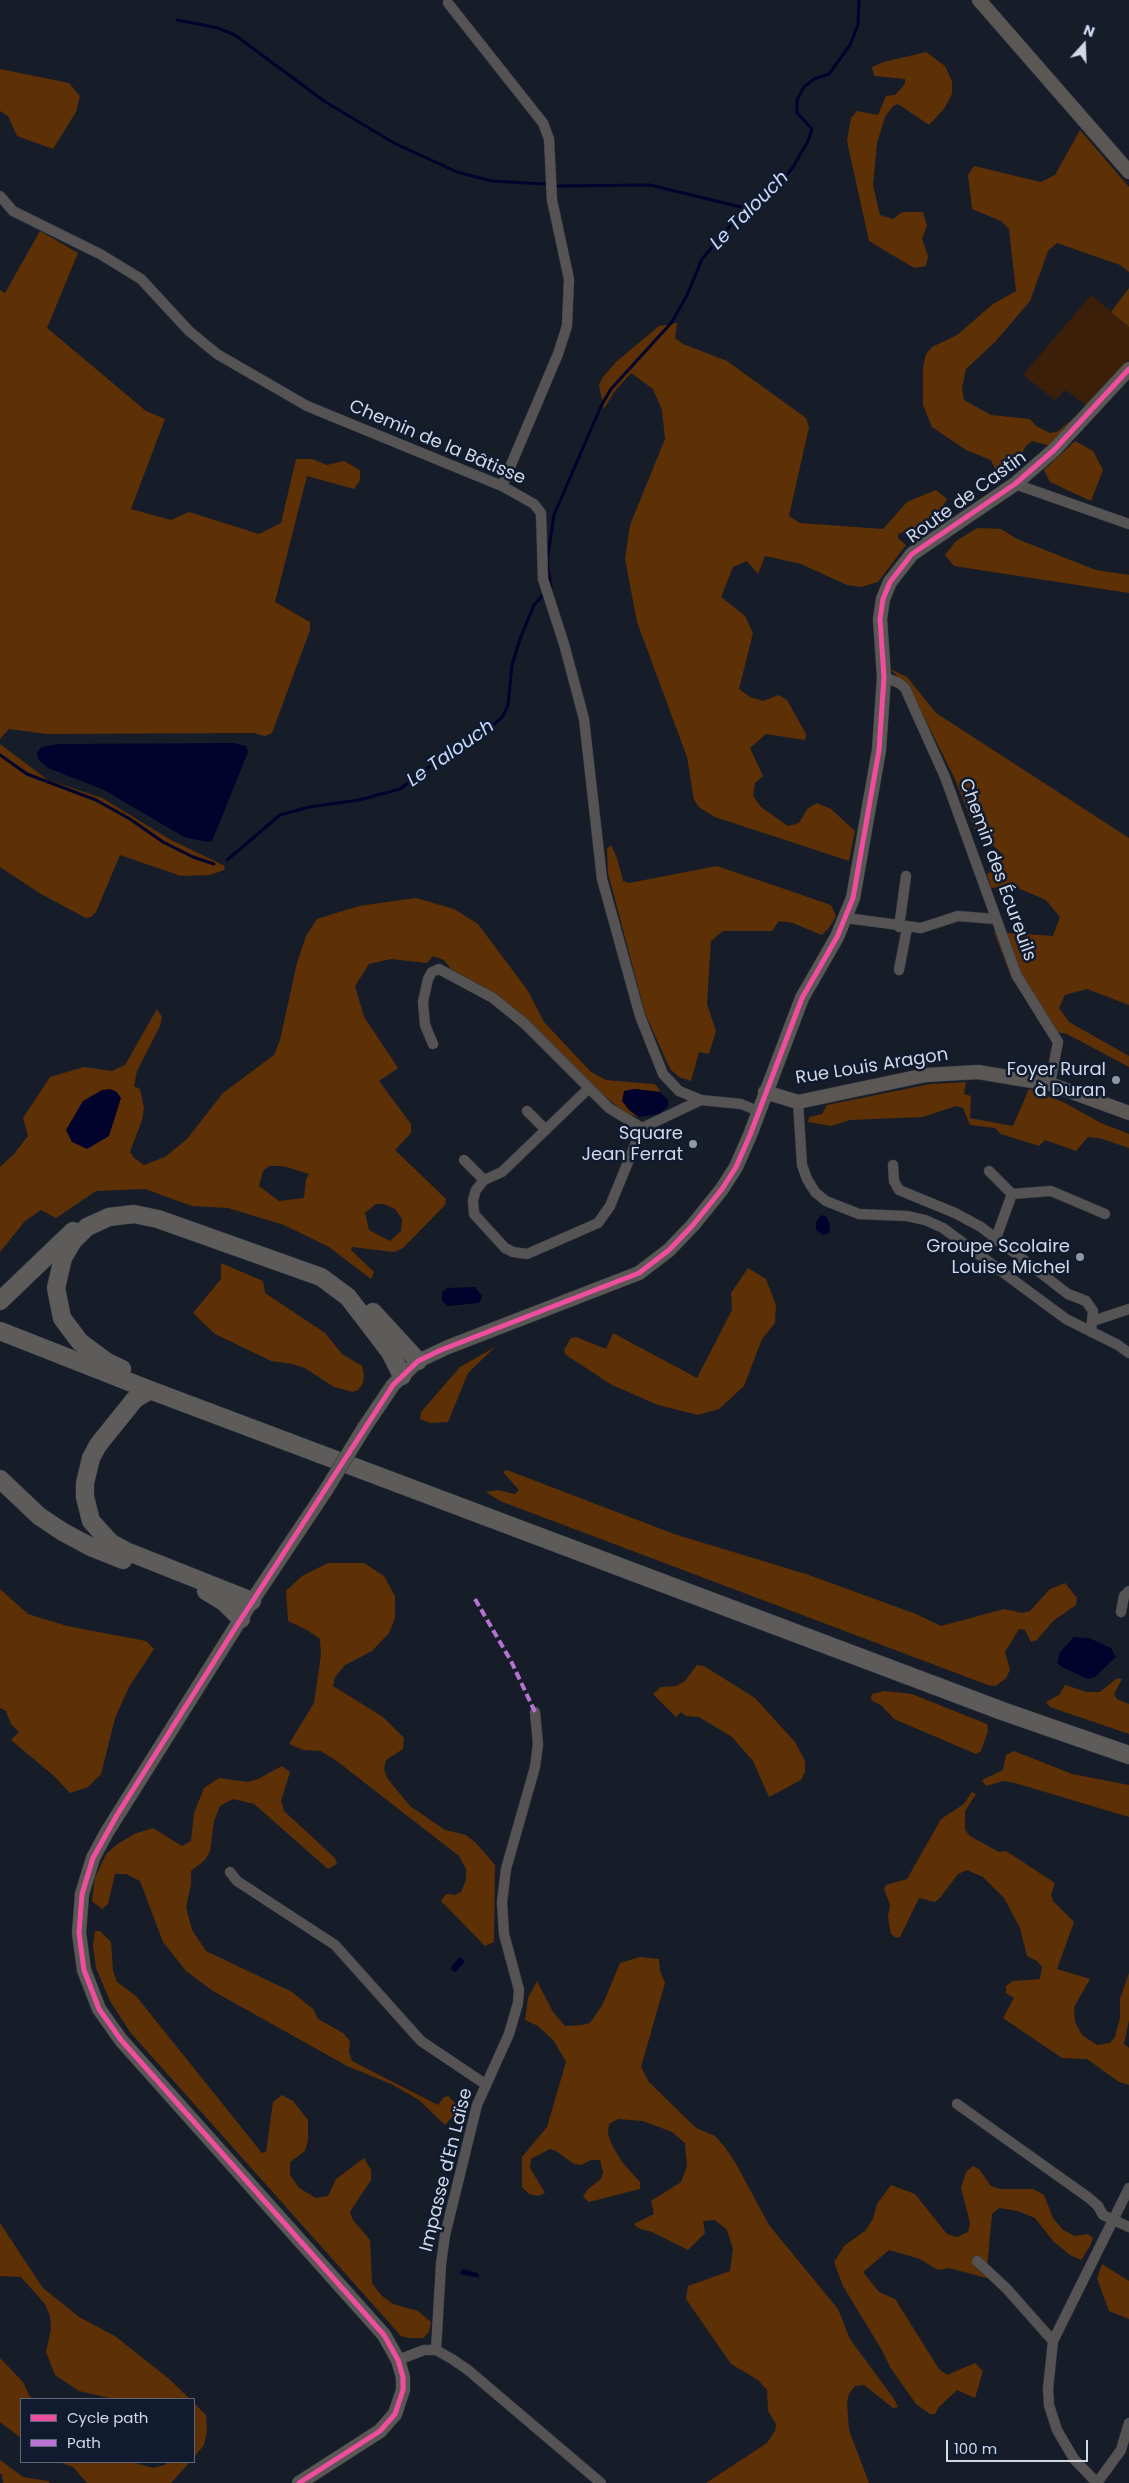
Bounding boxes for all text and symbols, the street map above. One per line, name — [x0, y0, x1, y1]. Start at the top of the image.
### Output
north arrow — [1059, 20, 1109, 70]
text: N — [1081, 20, 1097, 42]
water label: Le Talouch — [706, 167, 794, 255]
street label: Chemin de la Bâtisse — [346, 396, 528, 490]
street label: Route de Castin — [903, 447, 1031, 549]
water label: Le Talouch — [403, 716, 499, 792]
street label: Chemin des Écureuils — [954, 776, 1040, 964]
street label: Rue Louis Aragon — [794, 1044, 950, 1090]
place label: Foyer Rural à Duran — [1007, 1059, 1106, 1102]
marker: Foyer Rural à Duran — [1110, 1074, 1122, 1086]
place label: Square Jean Ferrat — [581, 1123, 683, 1166]
marker: Square Jean Ferrat — [687, 1138, 699, 1150]
place label: Groupe Scolaire Louise Michel — [926, 1236, 1070, 1278]
marker: Groupe Scolaire Louise Michel — [1074, 1251, 1086, 1263]
street label: Impasse d'En Laïse — [416, 2086, 478, 2254]
legend — [20, 2398, 195, 2463]
text: Cycle path — [67, 2407, 148, 2428]
scale bar — [949, 2430, 1092, 2462]
text: Path — [67, 2432, 101, 2453]
text: 100 m — [954, 2438, 997, 2459]

